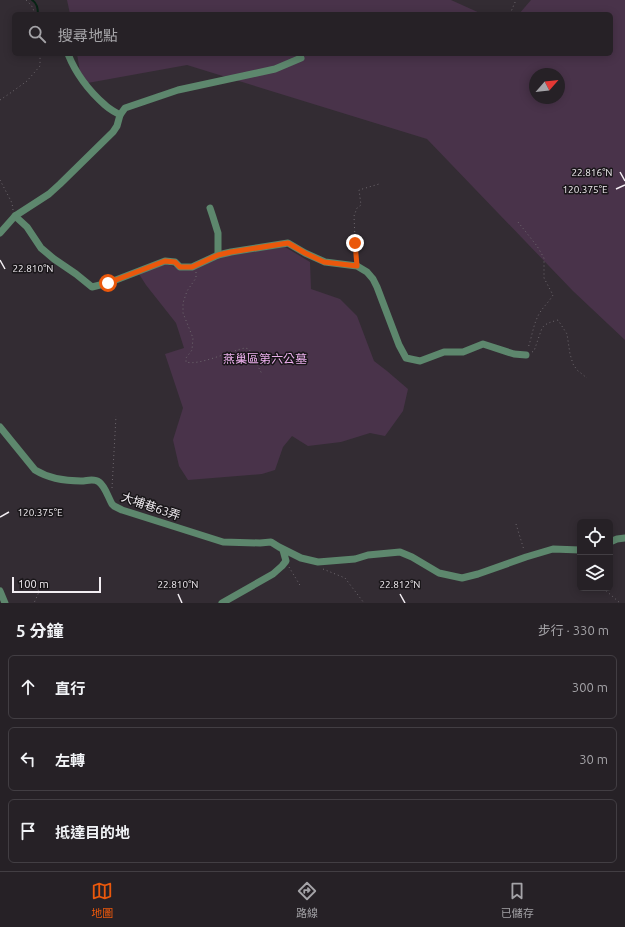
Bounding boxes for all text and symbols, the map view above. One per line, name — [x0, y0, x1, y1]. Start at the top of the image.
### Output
search box — [12, 12, 613, 56]
icon: search — [26, 23, 48, 45]
text: 搜尋地點 — [58, 27, 118, 44]
north arrow — [529, 68, 565, 104]
text: 22.816°N — [571, 167, 613, 178]
text: 120.375°E — [562, 184, 608, 195]
route end — [346, 234, 364, 252]
text: 22.810°N — [12, 263, 54, 274]
route start — [99, 274, 117, 292]
park label: 燕巢區第六公墓 — [223, 352, 307, 365]
street label: 大埔巷63弄 — [120, 490, 182, 522]
text: 120.375°E — [17, 507, 63, 518]
map controls — [577, 519, 613, 591]
button: locate — [577, 519, 613, 555]
button: layers — [577, 555, 613, 591]
scale bar — [12, 575, 101, 594]
text: 100 m — [18, 578, 49, 590]
text: 22.810°N — [157, 579, 199, 590]
text: 22.812°N — [379, 579, 421, 590]
text: 5 分鐘 — [16, 621, 64, 640]
text: 步行 · 330 m — [538, 623, 609, 637]
icon: ahead — [17, 676, 39, 698]
text: 直行 — [55, 680, 85, 697]
text: 300 m — [572, 680, 608, 694]
icon: left — [17, 748, 39, 770]
text: 左轉 — [55, 752, 85, 769]
text: 30 m — [579, 752, 608, 766]
icon: arrive — [17, 820, 39, 842]
text: 抵達目的地 — [55, 824, 130, 841]
tab: 地圖 — [91, 880, 113, 920]
tab: 路線 — [296, 880, 318, 920]
tab: 已儲存 — [501, 880, 534, 920]

